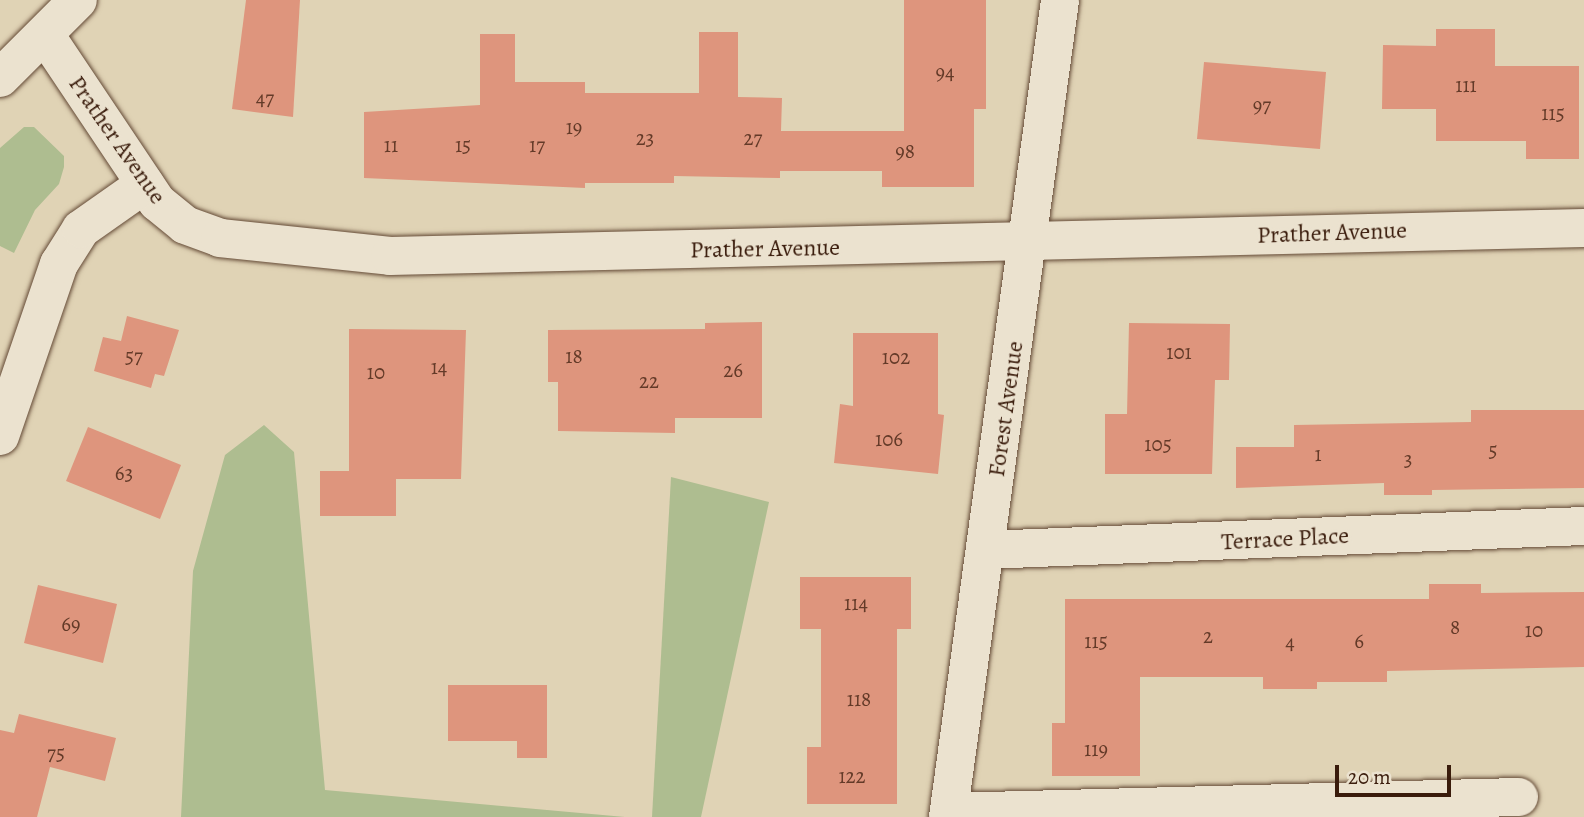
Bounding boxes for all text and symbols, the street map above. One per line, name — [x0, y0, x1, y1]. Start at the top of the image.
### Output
house number: 94 — [935, 59, 955, 85]
street label: Prather Avenue — [62, 70, 172, 210]
house number: 111 — [1455, 72, 1477, 98]
house number: 47 — [256, 85, 274, 111]
house number: 97 — [1253, 92, 1271, 118]
house number: 115 — [1541, 100, 1565, 126]
house number: 19 — [566, 114, 582, 140]
house number: 23 — [636, 125, 654, 151]
house number: 27 — [744, 125, 762, 151]
house number: 11 — [384, 132, 398, 158]
house number: 15 — [455, 132, 471, 158]
house number: 17 — [529, 132, 545, 158]
house number: 98 — [895, 138, 915, 164]
street label: Prather Avenue — [1257, 216, 1407, 250]
street label: Prather Avenue — [690, 233, 840, 265]
street label: Forest Avenue — [982, 339, 1030, 479]
house number: 101 — [1166, 339, 1192, 365]
house number: 57 — [125, 343, 143, 369]
house number: 18 — [565, 343, 583, 369]
house number: 102 — [882, 344, 910, 370]
house number: 14 — [431, 354, 447, 380]
house number: 26 — [723, 357, 743, 383]
house number: 10 — [367, 359, 385, 385]
house number: 22 — [639, 368, 659, 394]
house number: 106 — [875, 426, 903, 452]
house number: 105 — [1144, 431, 1172, 457]
house number: 5 — [1488, 437, 1498, 463]
house number: 1 — [1314, 441, 1322, 467]
house number: 3 — [1404, 446, 1412, 472]
house number: 63 — [115, 460, 133, 486]
street label: Terrace Place — [1220, 521, 1350, 557]
house number: 114 — [844, 590, 868, 616]
house number: 69 — [61, 611, 81, 637]
house number: 8 — [1450, 614, 1460, 640]
house number: 10 — [1525, 617, 1543, 643]
house number: 2 — [1203, 623, 1213, 649]
house number: 115 — [1084, 628, 1108, 654]
house number: 6 — [1354, 628, 1364, 654]
house number: 4 — [1285, 629, 1295, 655]
house number: 118 — [847, 686, 871, 712]
house number: 119 — [1084, 736, 1108, 762]
house number: 75 — [47, 740, 65, 766]
scale bar — [1339, 750, 1454, 794]
house number: 122 — [838, 763, 866, 789]
text: 20 m — [1348, 763, 1391, 791]

